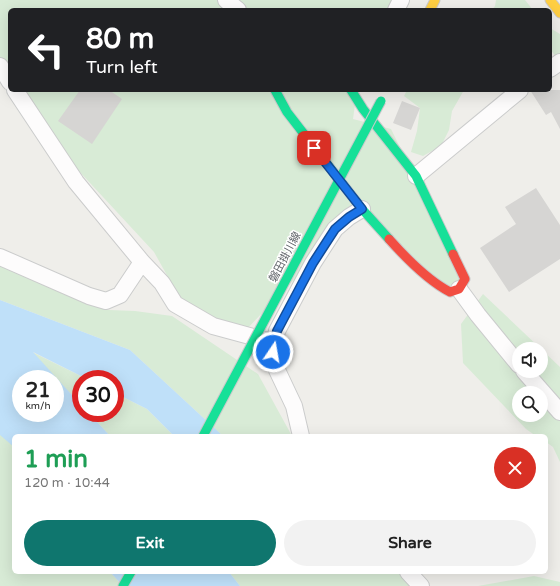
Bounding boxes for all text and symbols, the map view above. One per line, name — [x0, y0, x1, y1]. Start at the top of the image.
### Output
text: 80 m — [86, 22, 154, 56]
icon: left — [20, 24, 72, 76]
text: Turn left — [86, 56, 158, 78]
pin — [297, 131, 331, 165]
icon: arrive — [303, 137, 325, 159]
street label: 磐田掛川線 — [266, 230, 304, 284]
position arrow — [252, 331, 294, 373]
map controls — [512, 342, 548, 422]
button: sound — [512, 342, 548, 378]
speed limit sign: 30 — [72, 370, 124, 422]
text: 21 — [25, 379, 51, 403]
button: search — [512, 386, 548, 422]
text: km/h — [25, 400, 51, 412]
text: 1 min — [24, 445, 88, 474]
button: close — [494, 447, 536, 489]
text: 120 m · 10:44 — [24, 475, 110, 491]
button: Exit — [24, 520, 276, 566]
button: Share — [284, 520, 536, 566]

